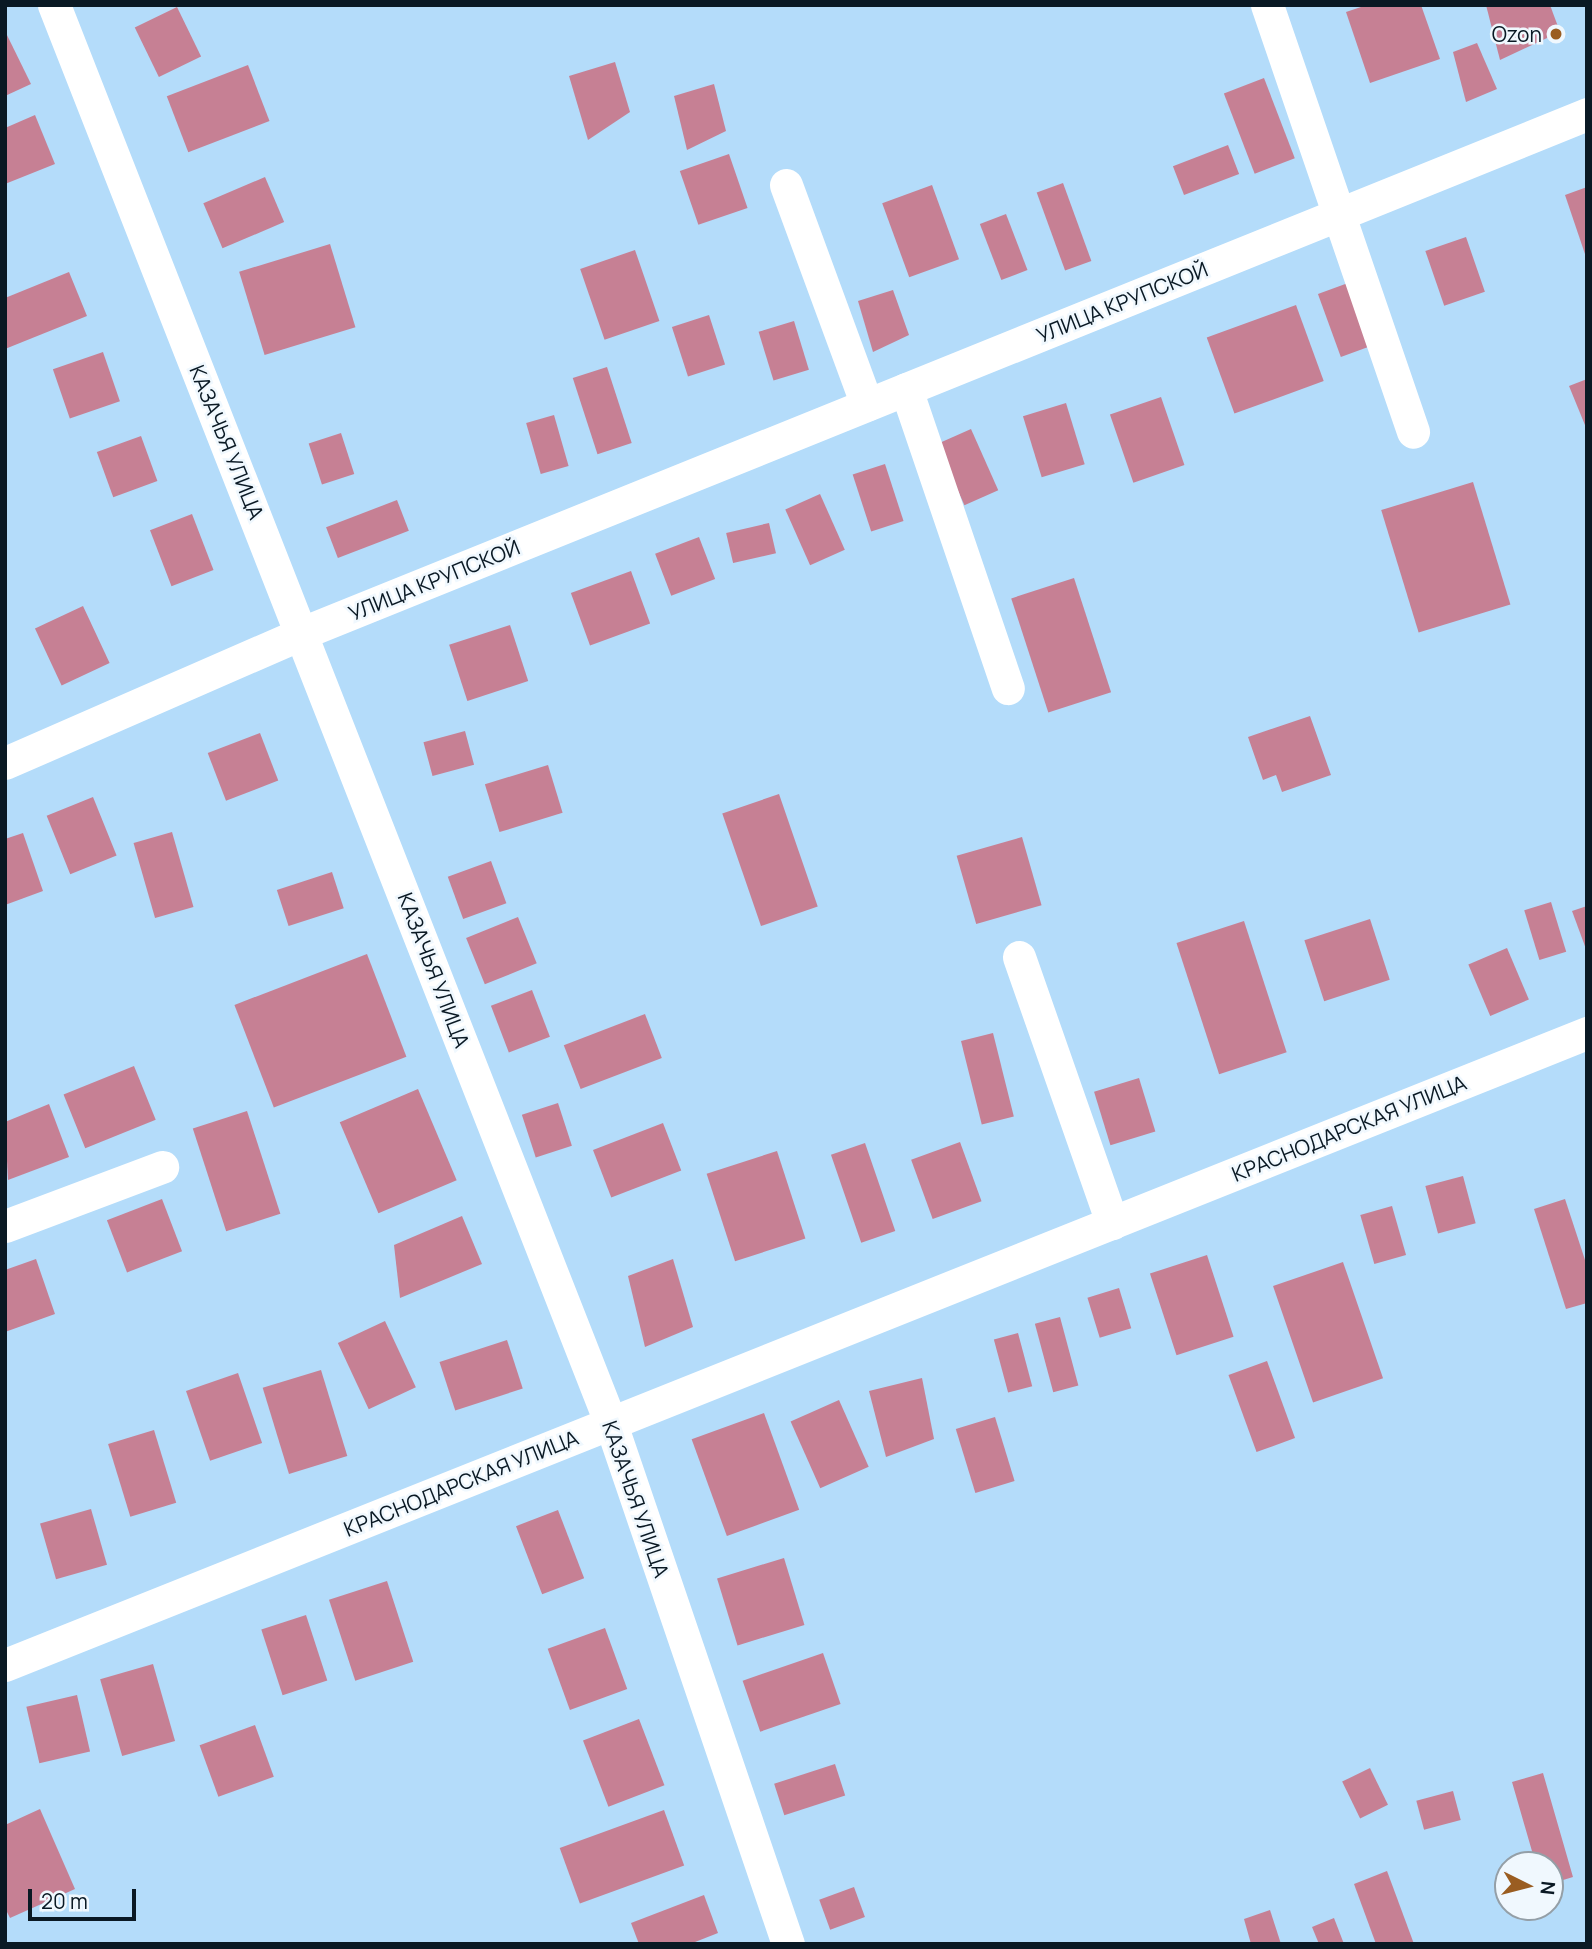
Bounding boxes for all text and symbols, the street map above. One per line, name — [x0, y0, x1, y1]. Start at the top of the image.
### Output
place label: Ozon — [1492, 21, 1542, 47]
marker: Ozon — [1548, 26, 1564, 42]
street label: УЛИЦА КРУПСКОЙ — [1033, 256, 1211, 348]
street label: КАЗАЧЬЯ УЛИЦА — [185, 361, 269, 523]
street label: УЛИЦА КРУПСКОЙ — [345, 534, 523, 626]
street label: КАЗАЧЬЯ УЛИЦА — [393, 889, 475, 1051]
street label: КРАСНОДАРСКАЯ УЛИЦА — [1228, 1069, 1470, 1187]
street label: КАЗАЧЬЯ УЛИЦА — [597, 1417, 675, 1581]
street label: КРАСНОДАРСКАЯ УЛИЦА — [340, 1424, 582, 1542]
north arrow — [1494, 1851, 1564, 1921]
scale bar — [32, 1876, 140, 1920]
text: N — [1534, 1880, 1562, 1896]
text: 20 m — [41, 1887, 88, 1915]

